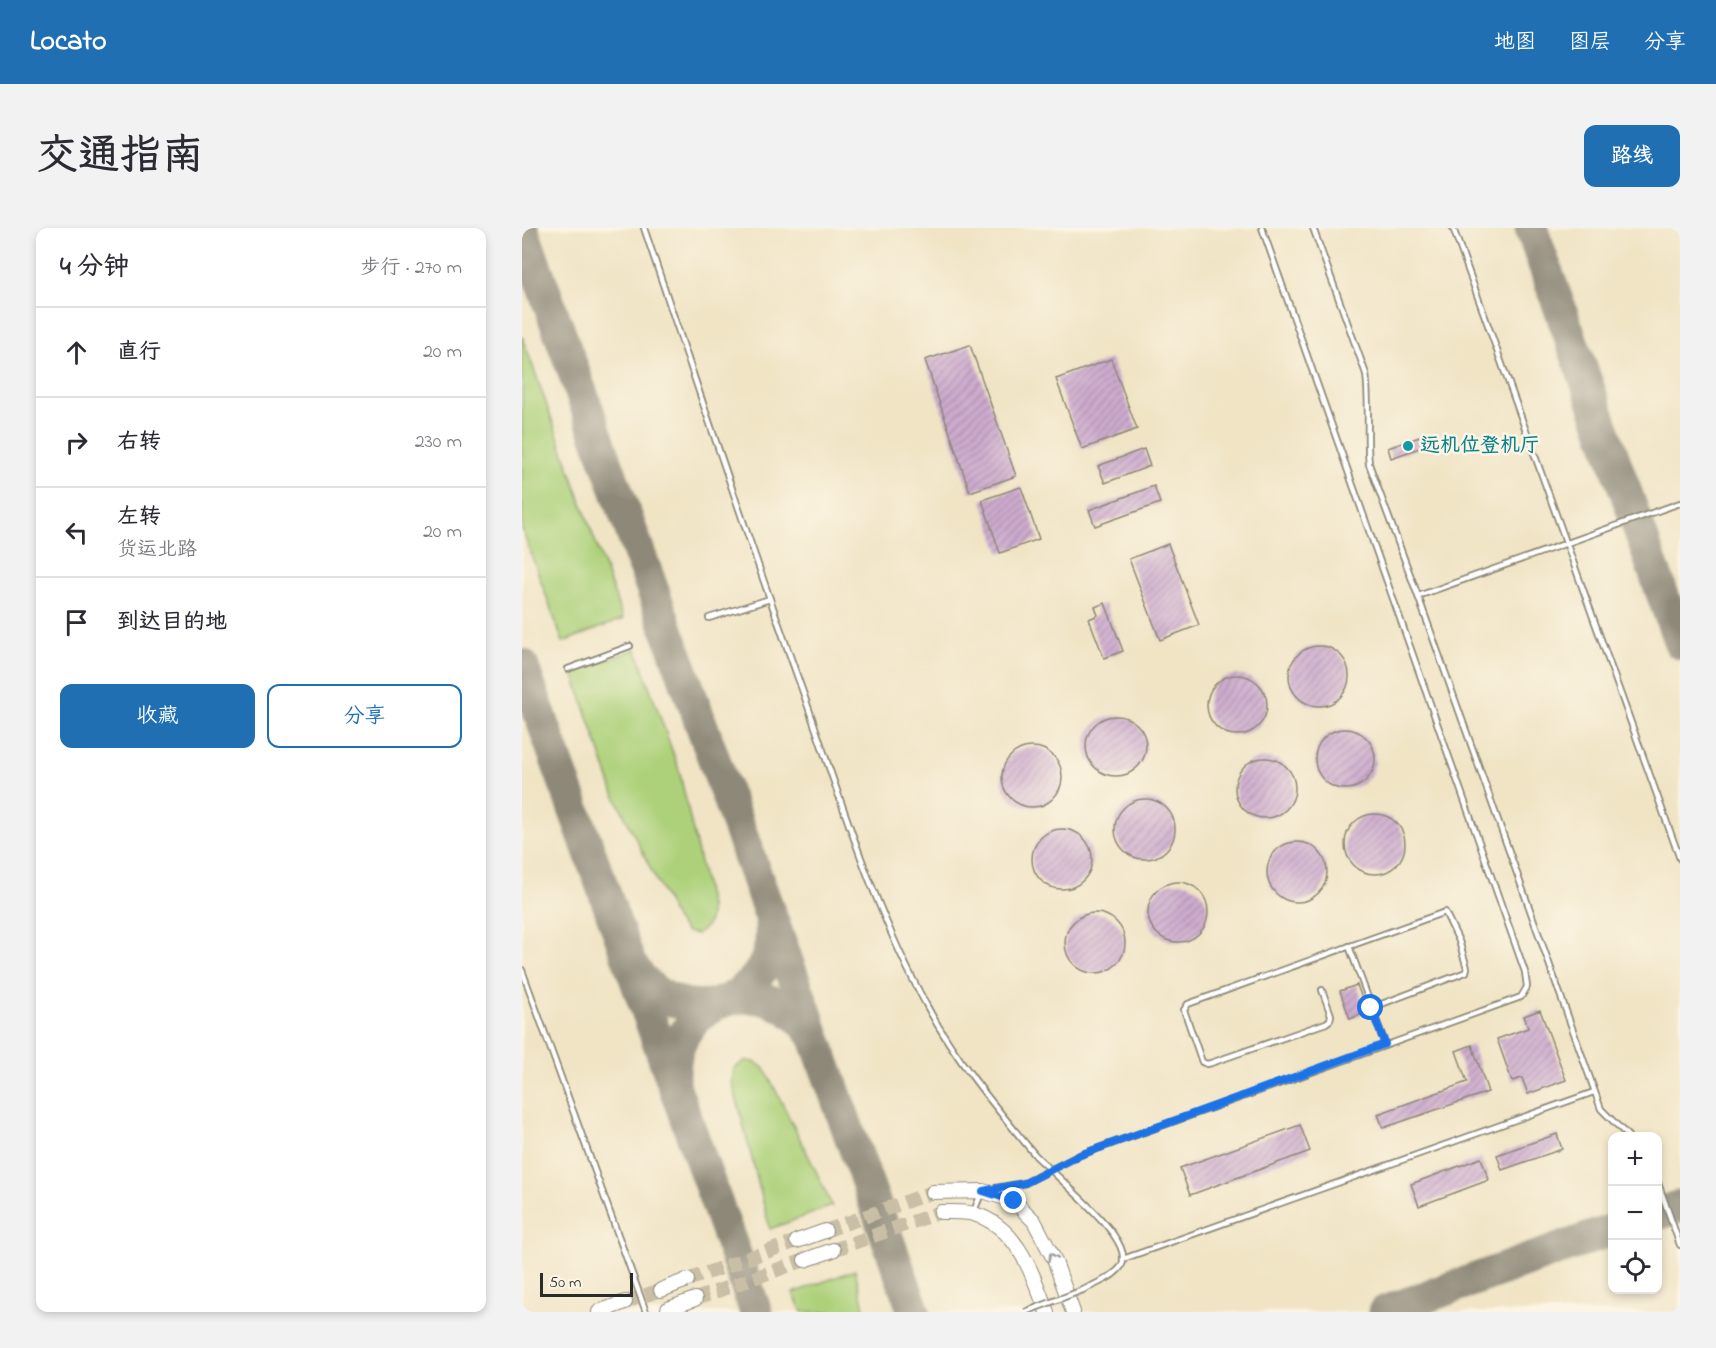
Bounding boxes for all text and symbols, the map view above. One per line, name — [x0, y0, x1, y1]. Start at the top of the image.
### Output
text: Locato — [30, 22, 106, 63]
text: 地图 — [1494, 28, 1536, 58]
text: 图层 — [1569, 28, 1611, 58]
text: 分享 — [1644, 28, 1686, 58]
button: 路线 — [1584, 125, 1680, 187]
text: 交通指南 — [36, 127, 204, 188]
text: 4 分钟 — [60, 249, 129, 287]
text: 步行 · 270 m — [360, 254, 462, 283]
icon: ahead — [60, 336, 93, 369]
text: 直行 — [117, 337, 161, 369]
text: 20 m — [423, 338, 462, 367]
icon: right — [60, 426, 93, 459]
text: 右转 — [117, 427, 161, 459]
text: 230 m — [415, 428, 462, 457]
place label: 远机位登机厅 — [1420, 432, 1540, 461]
marker: 远机位登机厅 — [1401, 439, 1415, 453]
text: 左转 — [117, 502, 161, 534]
icon: left — [60, 516, 93, 549]
text: 20 m — [423, 518, 462, 547]
text: 货运北路 — [117, 536, 197, 565]
icon: arrive — [60, 606, 93, 639]
text: 到达目的地 — [117, 607, 227, 639]
button: 收藏 — [60, 684, 255, 748]
button: 分享 — [267, 684, 462, 748]
route start — [1357, 994, 1383, 1020]
map controls — [1608, 1132, 1662, 1294]
button: + — [1608, 1132, 1662, 1186]
button: − — [1608, 1186, 1662, 1240]
route end — [1000, 1187, 1026, 1213]
button: locate — [1608, 1240, 1662, 1294]
one-way arrow — [1047, 1253, 1059, 1264]
scale bar — [540, 1270, 633, 1298]
text: 50 m — [549, 1271, 581, 1295]

